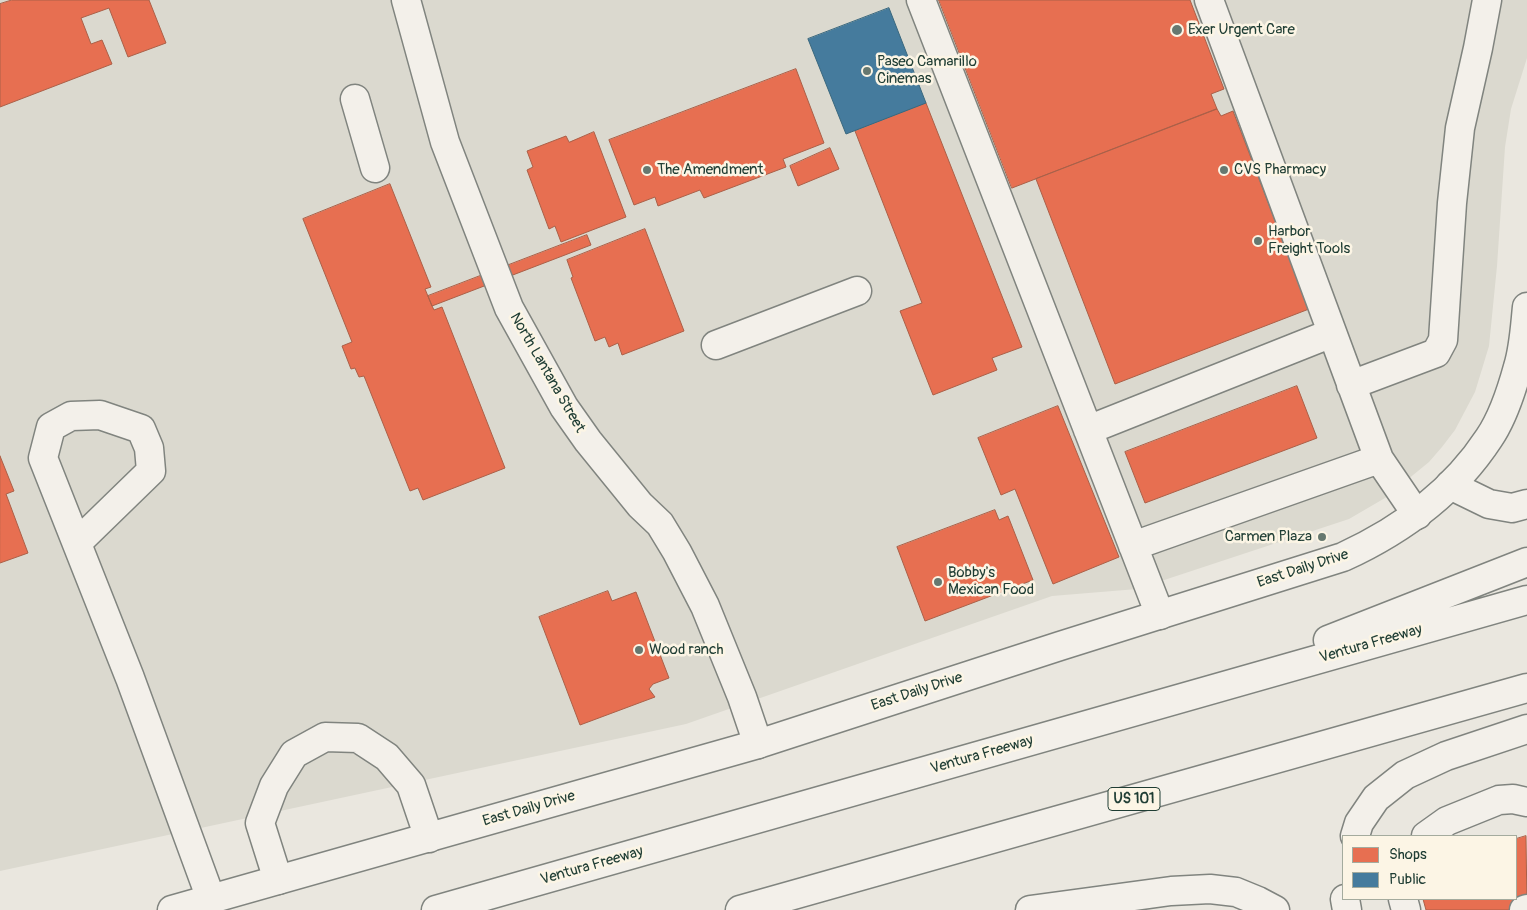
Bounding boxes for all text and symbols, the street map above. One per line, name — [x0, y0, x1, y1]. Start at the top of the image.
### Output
place label: Exer Urgent Care — [1188, 21, 1295, 39]
marker: Exer Urgent Care — [1170, 23, 1184, 37]
place label: Paseo Camarillo Cinemas — [877, 53, 977, 88]
marker: Paseo Camarillo Cinemas — [861, 65, 873, 77]
place label: The Amendment — [657, 161, 763, 179]
place label: CVS Pharmacy — [1234, 161, 1326, 179]
marker: The Amendment — [641, 164, 653, 176]
marker: CVS Pharmacy — [1218, 164, 1230, 176]
place label: Harbor Freight Tools — [1268, 223, 1350, 258]
marker: Harbor Freight Tools — [1252, 235, 1264, 247]
street label: North Lantana Street — [505, 310, 589, 436]
place label: Carmen Plaza — [1225, 528, 1312, 546]
marker: Carmen Plaza — [1316, 531, 1328, 543]
street label: East Daily Drive — [1255, 546, 1351, 592]
place label: Bobby's Mexican Food — [948, 564, 1034, 599]
marker: Bobby's Mexican Food — [932, 576, 944, 588]
street label: Ventura Freeway — [1318, 621, 1424, 667]
place label: Wood ranch — [649, 641, 724, 659]
marker: Wood ranch — [633, 644, 645, 656]
street label: East Daily Drive — [869, 669, 965, 715]
street label: Ventura Freeway — [929, 732, 1035, 778]
street label: East Daily Drive — [481, 787, 577, 831]
road number: US 101 — [1108, 788, 1160, 811]
legend — [1342, 835, 1517, 900]
street label: Ventura Freeway — [539, 843, 645, 889]
text: Shops — [1389, 845, 1427, 864]
text: Public — [1389, 870, 1426, 889]

